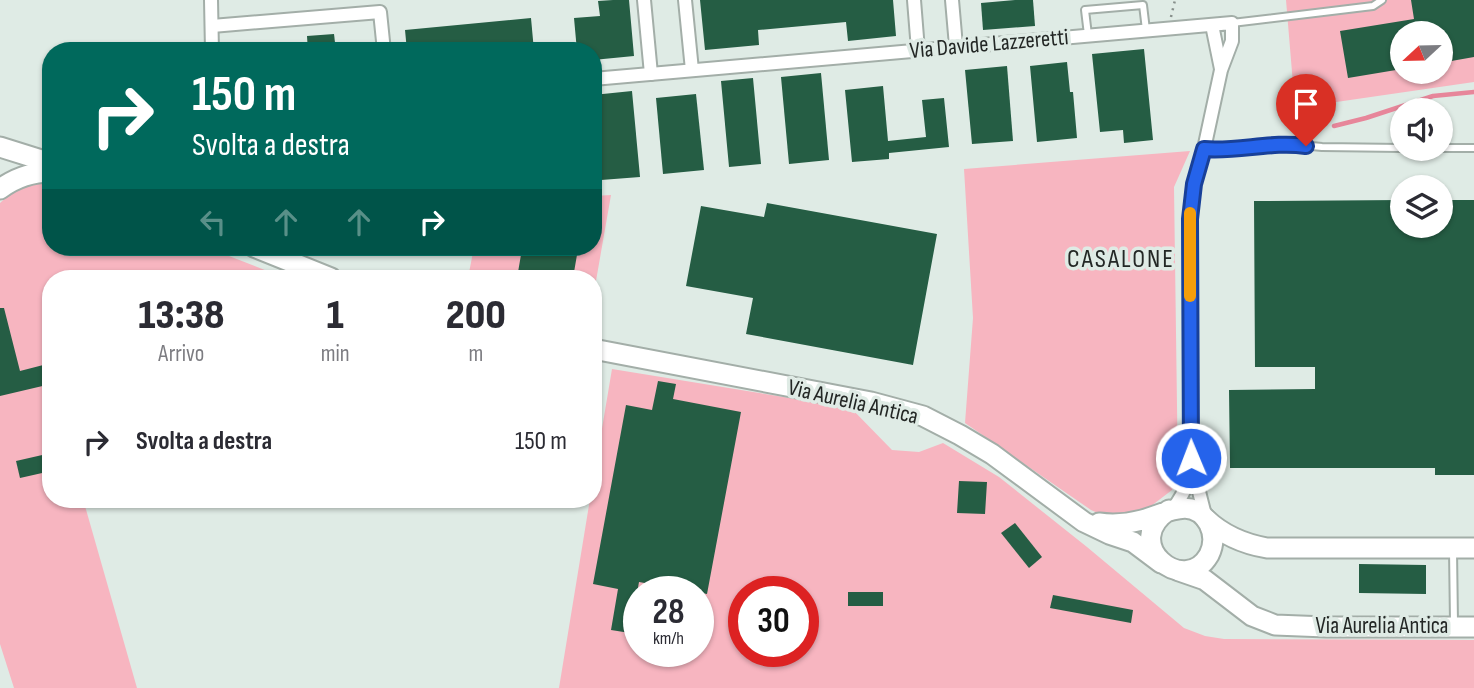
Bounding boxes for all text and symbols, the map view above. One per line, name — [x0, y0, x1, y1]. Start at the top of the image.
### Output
north arrow — [1390, 21, 1452, 84]
map controls — [1390, 21, 1453, 238]
street label: Via Davide Lazzeretti — [908, 23, 1070, 65]
text: 150 m — [192, 66, 296, 125]
icon: right — [77, 70, 168, 161]
pin — [1276, 74, 1336, 146]
icon: arrive — [1287, 85, 1325, 123]
button: sound — [1390, 98, 1453, 161]
text: Svolta a destra — [192, 126, 350, 165]
button: layers — [1390, 175, 1453, 238]
icon: left — [194, 203, 232, 241]
icon: ahead — [267, 203, 305, 241]
icon: ahead — [340, 203, 378, 241]
icon: right — [413, 203, 451, 241]
district label: CASALONE — [1067, 244, 1175, 275]
text: 13:38 — [138, 290, 225, 341]
text: 1 — [327, 290, 344, 341]
text: 200 — [446, 290, 506, 341]
text: Arrivo — [158, 340, 204, 368]
text: min — [321, 340, 350, 368]
text: m — [468, 340, 483, 368]
street label: Via Aurelia Antica — [785, 373, 921, 431]
position arrow — [1154, 421, 1228, 495]
icon: right — [77, 423, 115, 461]
text: Svolta a destra — [136, 426, 272, 457]
text: 150 m — [515, 426, 567, 457]
speed limit sign: 30 — [728, 576, 819, 667]
text: 28 — [653, 591, 684, 634]
street label: Via Aurelia Antica — [1316, 612, 1448, 640]
text: km/h — [653, 628, 684, 649]

